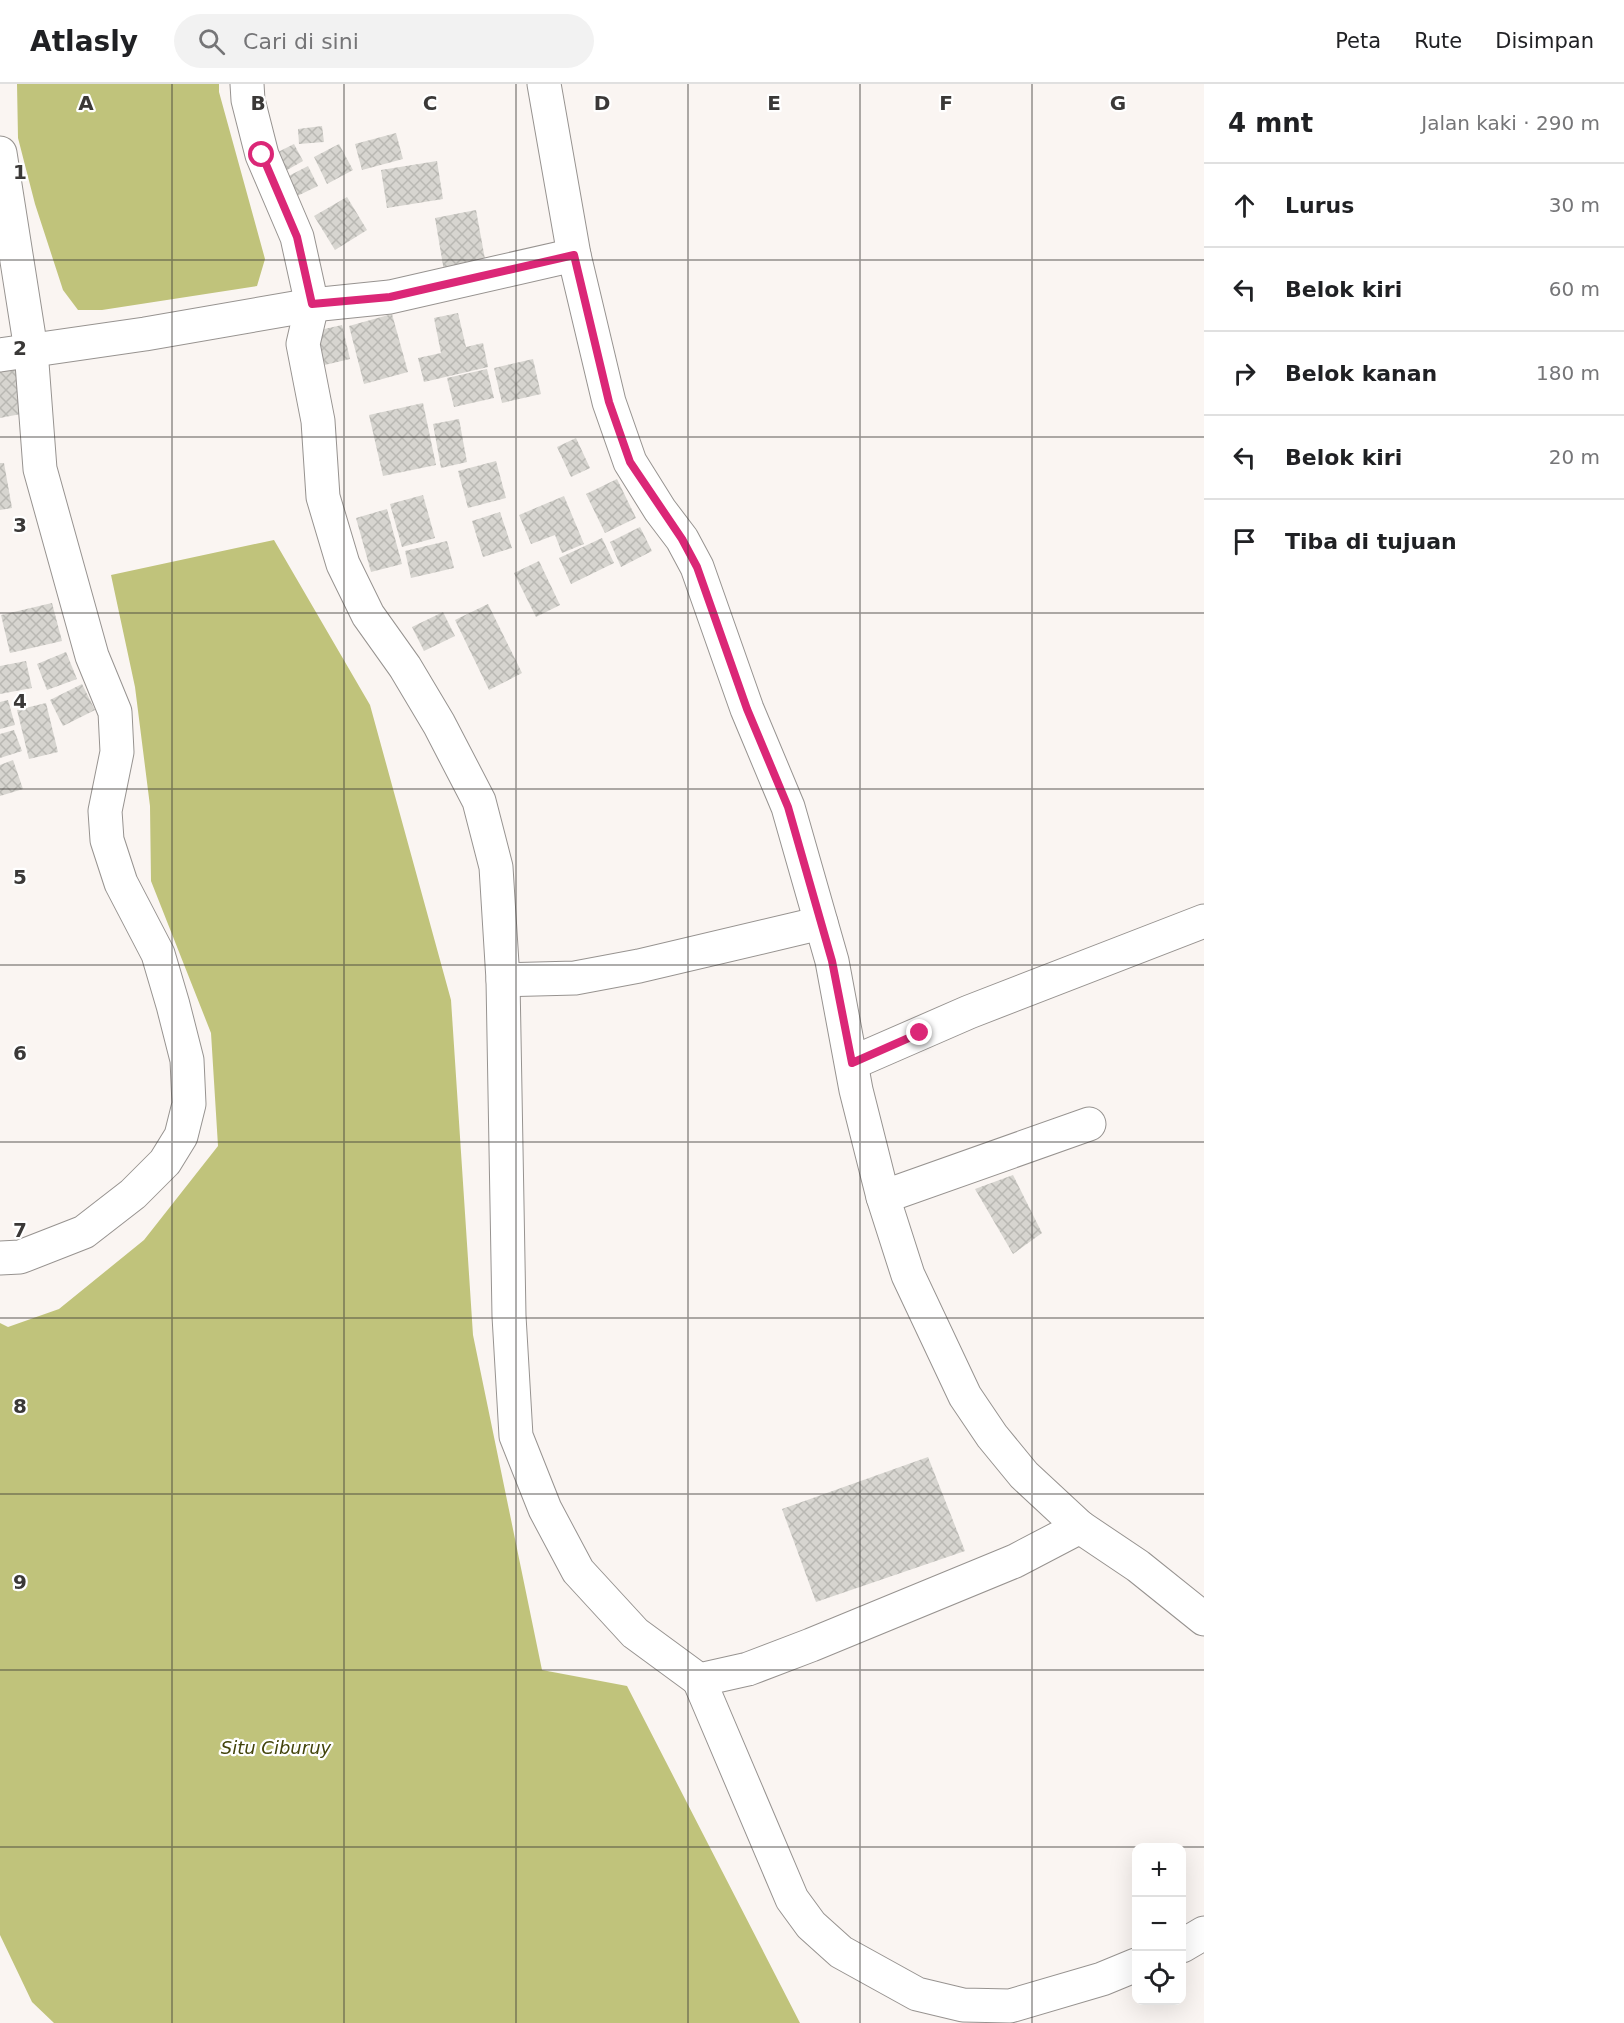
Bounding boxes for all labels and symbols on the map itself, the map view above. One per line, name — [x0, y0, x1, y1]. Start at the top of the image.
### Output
text: A — [78, 91, 94, 115]
text: B — [250, 91, 266, 115]
text: C — [423, 91, 437, 115]
text: D — [594, 91, 610, 115]
text: E — [767, 91, 781, 115]
text: F — [939, 91, 953, 115]
text: G — [1110, 91, 1126, 115]
route start — [248, 141, 274, 167]
text: 1 — [13, 160, 27, 184]
text: 2 — [13, 336, 27, 360]
text: 3 — [13, 513, 27, 537]
text: 4 — [13, 689, 27, 713]
text: 5 — [13, 865, 27, 889]
route end — [906, 1019, 932, 1045]
text: 6 — [13, 1041, 27, 1065]
text: 7 — [13, 1218, 27, 1242]
text: 8 — [13, 1394, 27, 1418]
text: 9 — [13, 1570, 27, 1594]
water label: Situ Ciburuy — [221, 1737, 332, 1758]

